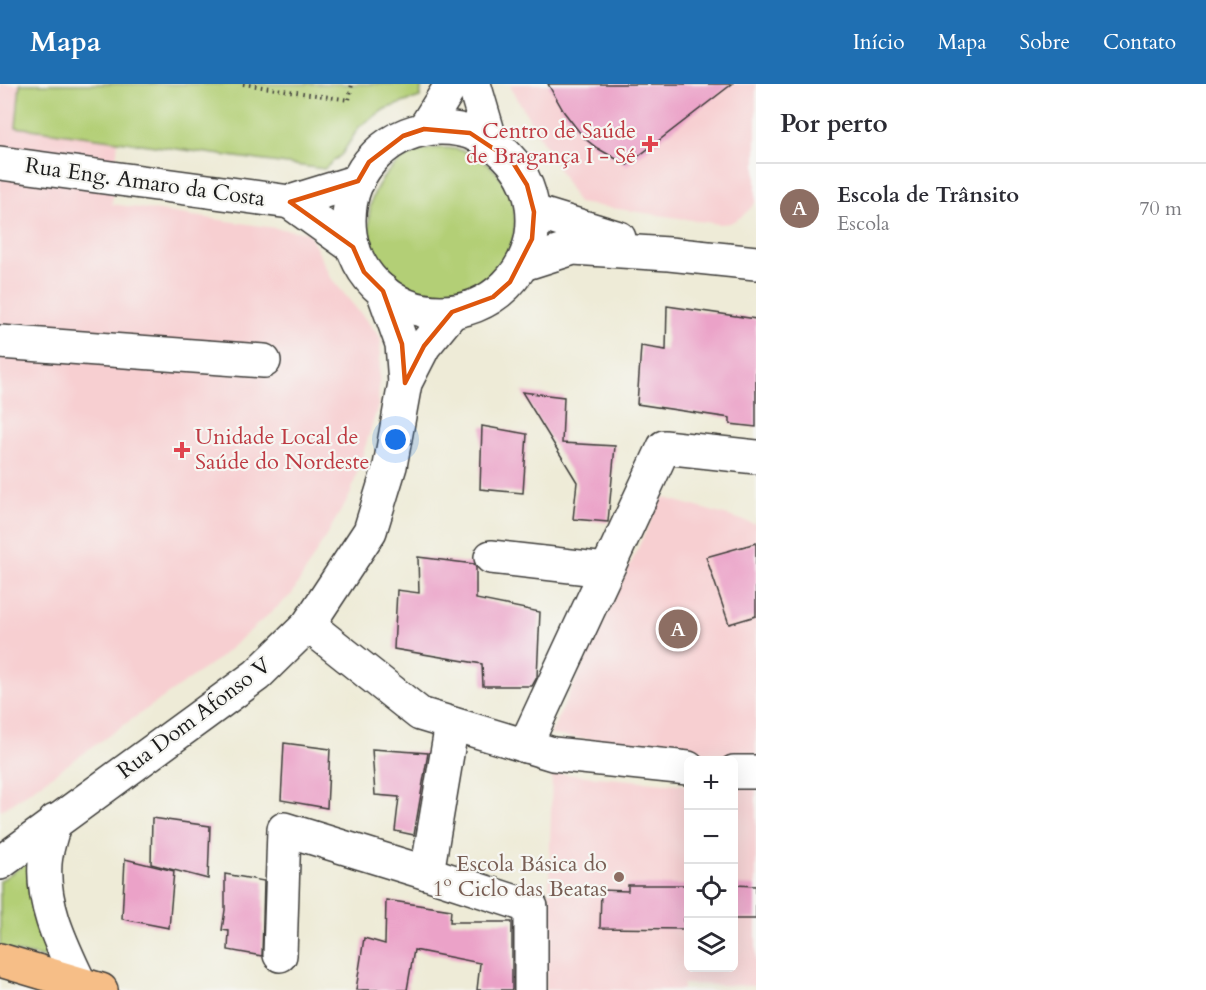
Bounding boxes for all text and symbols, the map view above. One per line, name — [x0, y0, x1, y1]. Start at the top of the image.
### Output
text: Mapa — [30, 23, 101, 61]
text: Início — [853, 28, 905, 57]
text: Mapa — [938, 28, 987, 57]
text: Sobre — [1020, 28, 1070, 57]
text: Contato — [1103, 28, 1176, 57]
text: Por perto — [780, 106, 888, 141]
place label: Centro de Saúde de Bragança I - Sé — [466, 116, 636, 171]
marker: Centro de Saúde de Bragança I - Sé — [641, 135, 659, 153]
street label: Rua Eng. Amaro da Costa — [23, 150, 267, 214]
text: Escola de Trânsito — [837, 180, 1019, 210]
text: A — [792, 195, 807, 222]
text: 70 m — [1139, 195, 1182, 222]
text: Escola — [837, 210, 890, 237]
place label: Unidade Local de Saúde do Nordeste — [195, 422, 369, 477]
your location — [381, 425, 410, 454]
marker: Unidade Local de Saúde do Nordeste — [173, 441, 191, 459]
pin: A — [658, 606, 698, 652]
street label: Rua Dom Afonso V — [111, 650, 278, 786]
map controls — [684, 756, 738, 972]
button: + — [684, 756, 738, 810]
button: − — [684, 810, 738, 864]
place label: Escola Básica do 1º Ciclo das Beatas — [432, 849, 607, 904]
button: locate — [684, 864, 738, 918]
marker: Escola Básica do 1º Ciclo das Beatas — [612, 870, 626, 884]
button: layers — [684, 918, 738, 972]

